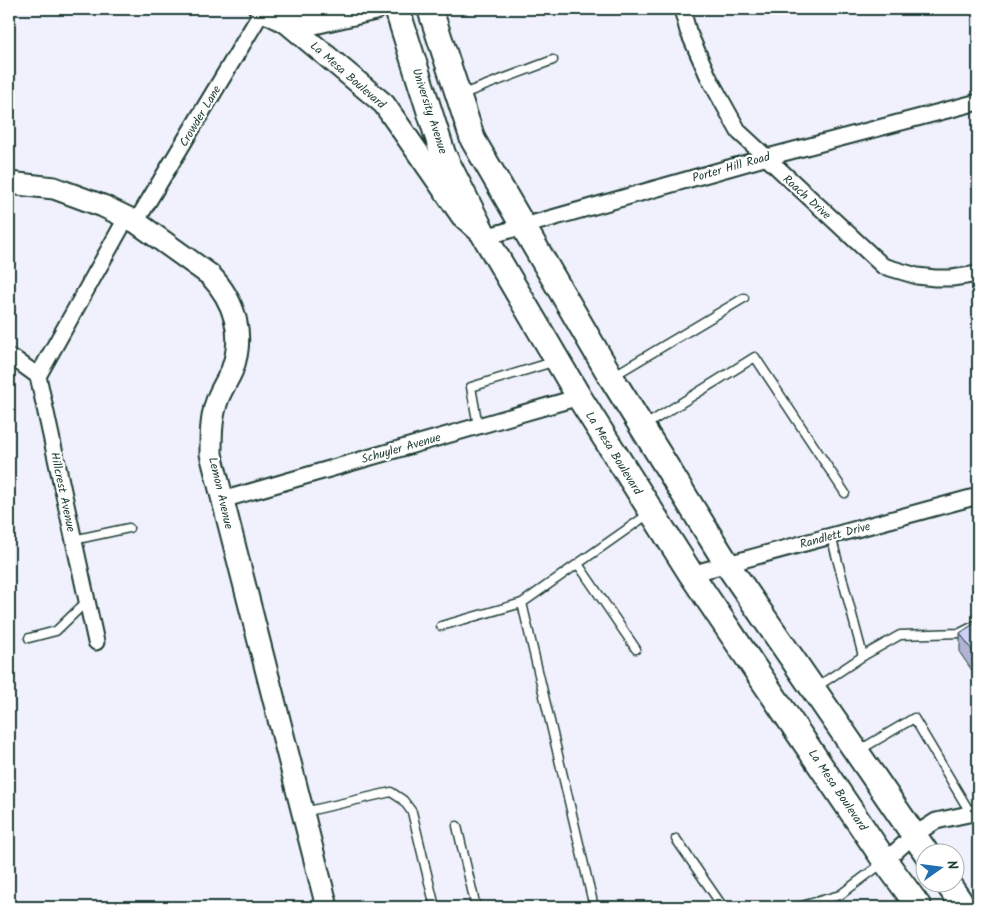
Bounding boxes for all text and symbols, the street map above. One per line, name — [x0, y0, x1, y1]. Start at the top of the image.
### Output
street label: La Mesa Boulevard — [305, 37, 391, 114]
street label: University Avenue — [407, 66, 453, 157]
street label: Crowder Lane — [175, 81, 227, 151]
street label: Porter Hill Road — [690, 147, 773, 188]
street label: Roach Drive — [778, 170, 836, 225]
street label: La Mesa Boulevard — [580, 408, 647, 500]
street label: Schuyler Avenue — [359, 428, 444, 469]
street label: Hillcrest Avenue — [45, 450, 80, 534]
street label: Lemon Avenue — [203, 455, 238, 532]
street label: Randlett Drive — [798, 517, 873, 554]
street label: La Mesa Boulevard — [803, 745, 873, 836]
north arrow — [914, 844, 964, 894]
text: N — [940, 858, 963, 872]

